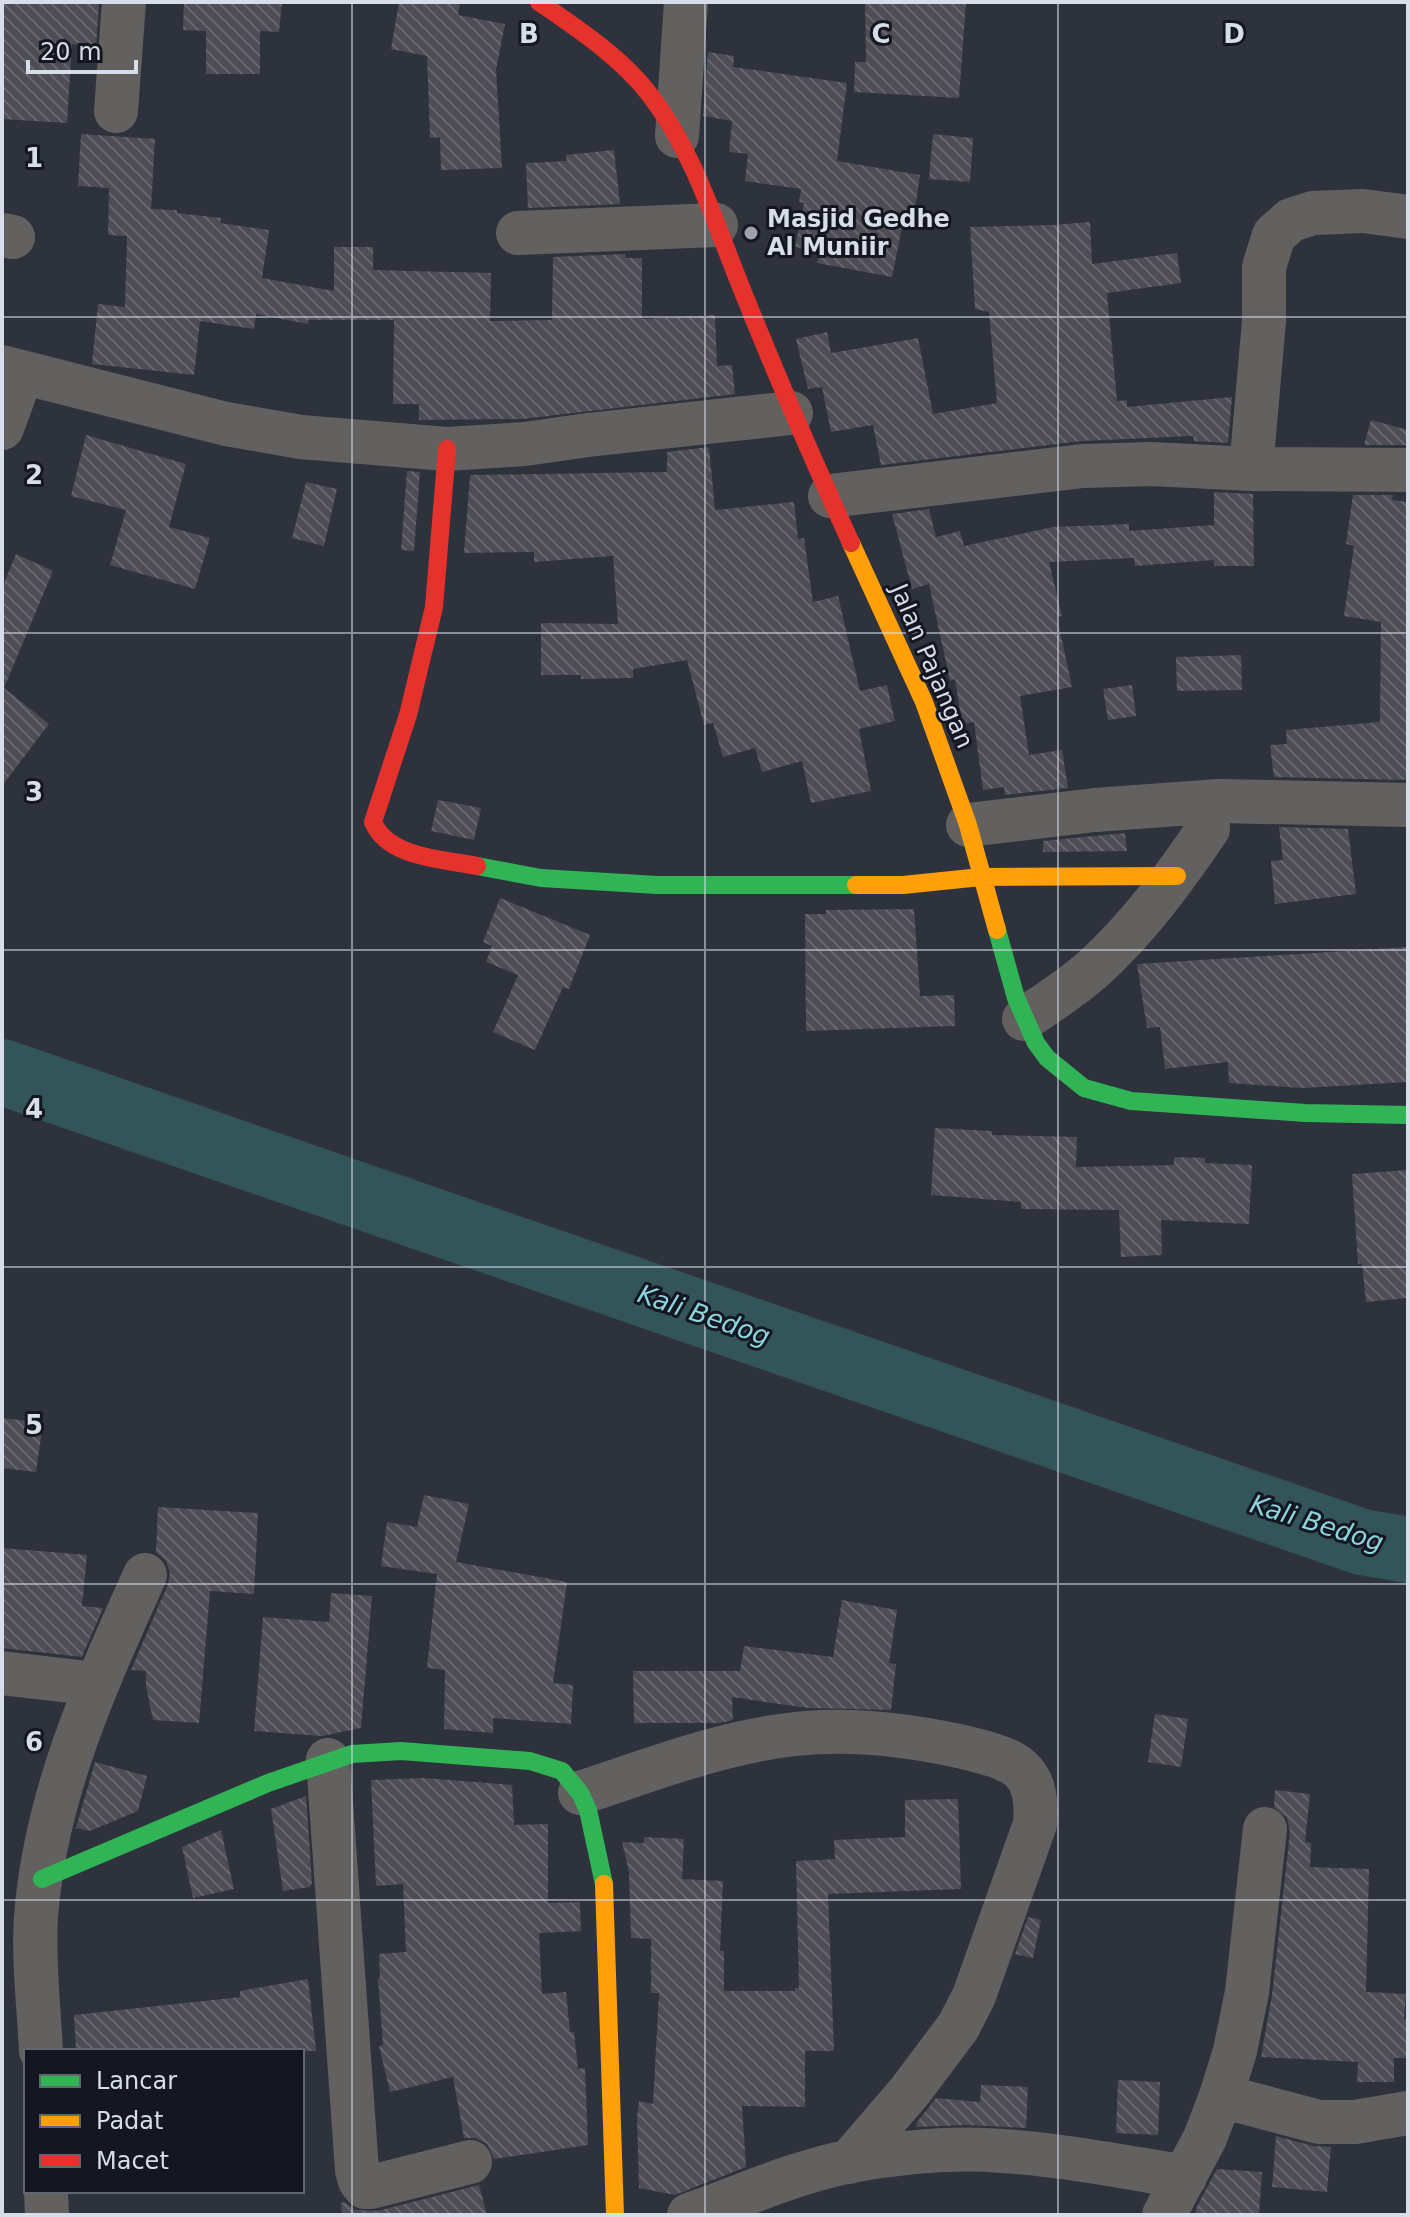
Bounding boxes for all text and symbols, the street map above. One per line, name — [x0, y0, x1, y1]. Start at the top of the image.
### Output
text: B — [519, 19, 539, 49]
text: C — [871, 19, 891, 49]
text: D — [1223, 19, 1245, 49]
scale bar — [28, 24, 136, 74]
text: 20 m — [40, 38, 102, 66]
text: 1 — [25, 143, 43, 173]
place label: Masjid Gedhe Al Muniir — [767, 205, 950, 261]
marker: Masjid Gedhe Al Muniir — [742, 224, 760, 242]
text: 2 — [25, 460, 43, 490]
street label: Jalan Pajangan — [884, 578, 979, 752]
text: 3 — [25, 777, 43, 807]
text: 4 — [25, 1094, 43, 1124]
water label: Kali Bedog — [634, 1278, 774, 1352]
text: 5 — [25, 1410, 43, 1440]
water label: Kali Bedog — [1247, 1489, 1387, 1557]
text: 6 — [25, 1727, 43, 1757]
legend — [24, 2049, 304, 2193]
text: Lancar — [96, 2067, 177, 2095]
text: Padat — [96, 2107, 163, 2135]
text: Macet — [96, 2147, 169, 2175]

